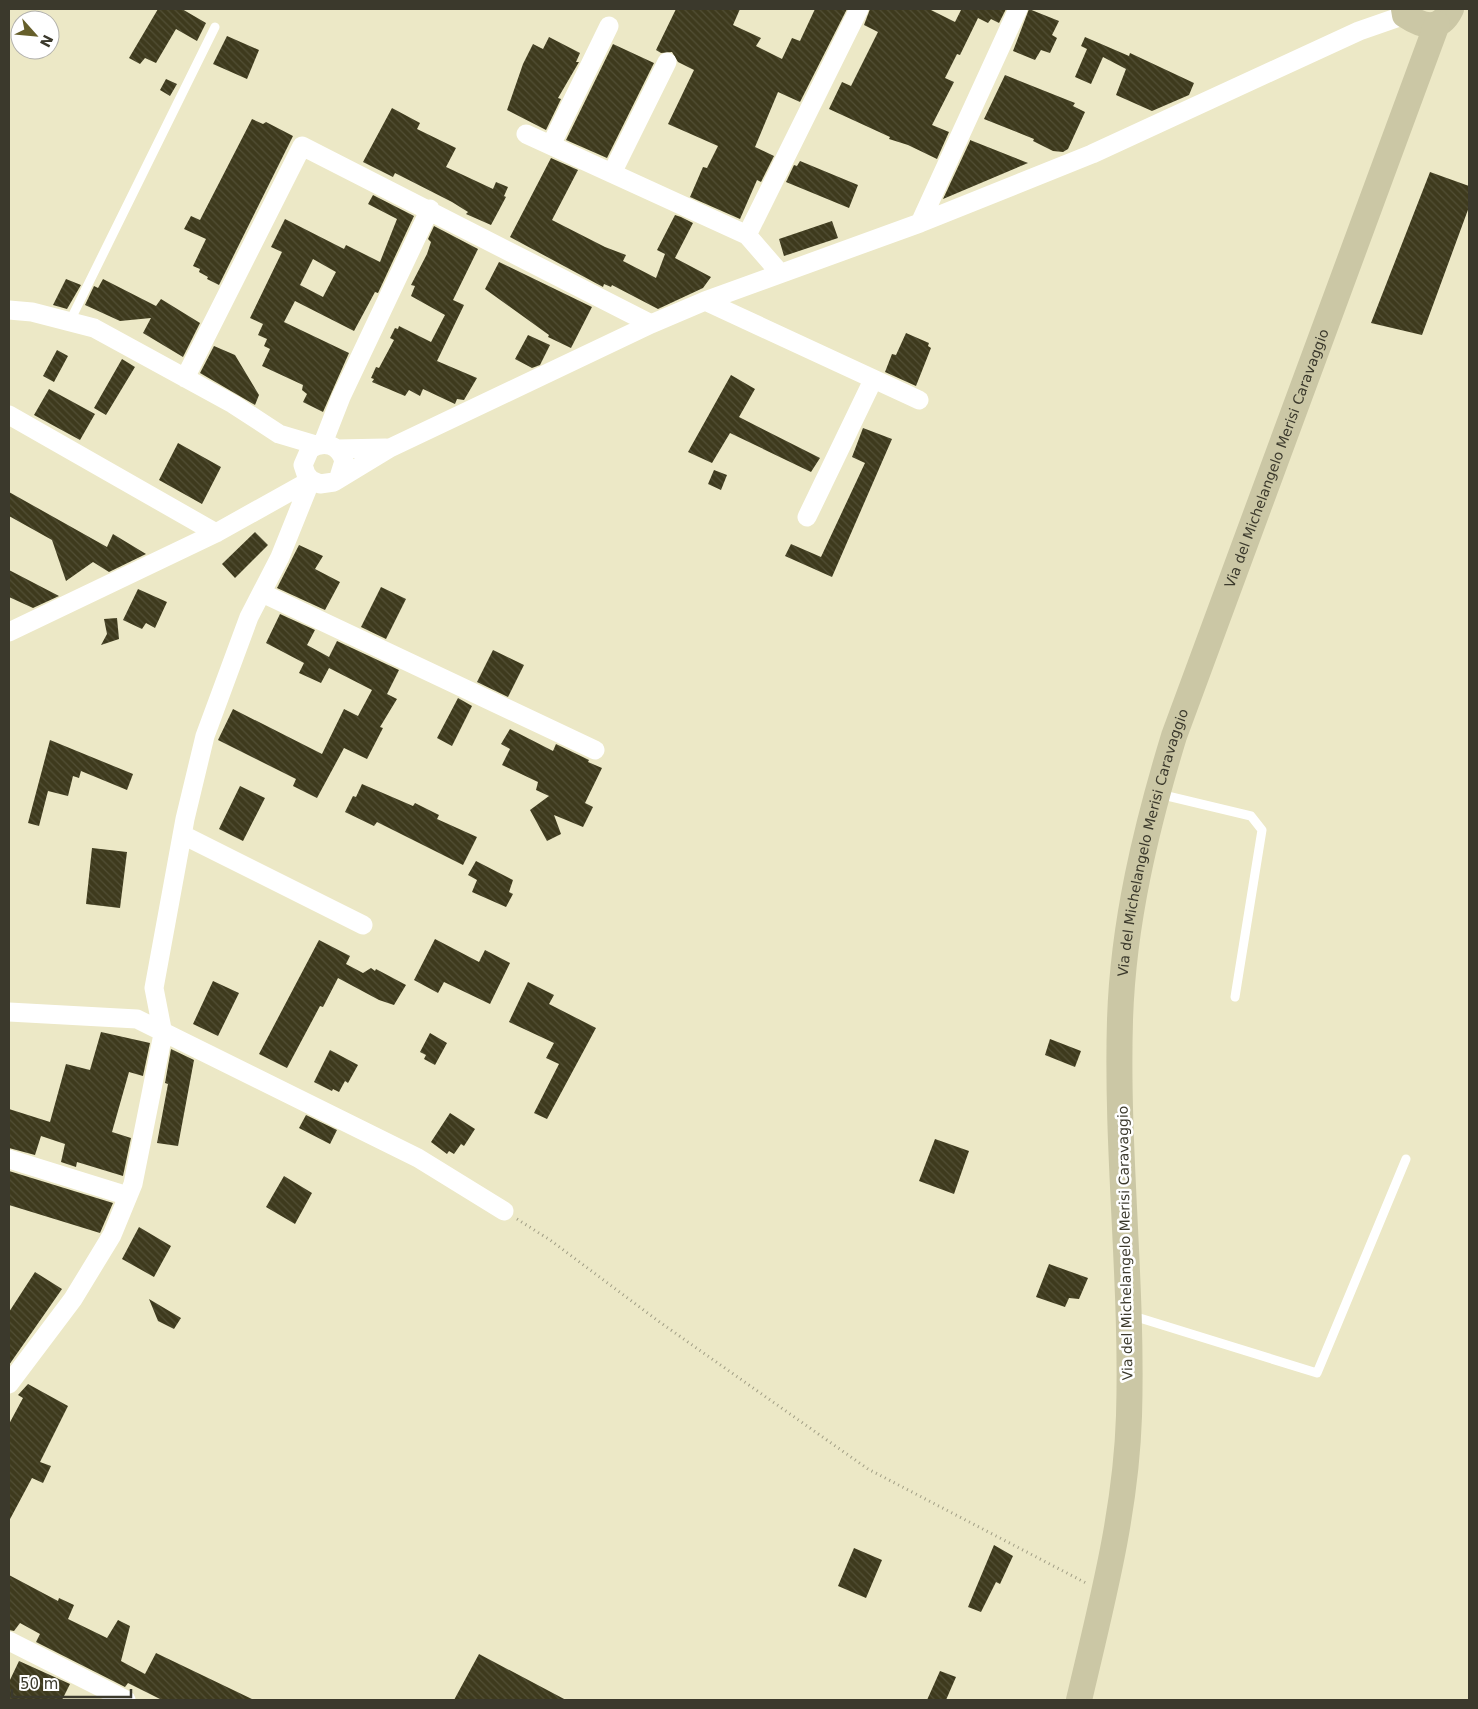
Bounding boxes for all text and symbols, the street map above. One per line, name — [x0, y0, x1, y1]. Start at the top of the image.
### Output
north arrow — [10, 10, 60, 60]
text: N — [37, 32, 56, 50]
street label: Via del Michelangelo Merisi Caravaggio — [1221, 327, 1332, 590]
street label: Via del Michelangelo Merisi Caravaggio — [1115, 707, 1191, 977]
street label: Via del Michelangelo Merisi Caravaggio — [1115, 1106, 1135, 1380]
scale bar — [12, 1666, 131, 1698]
text: 50 m — [20, 1675, 58, 1693]

